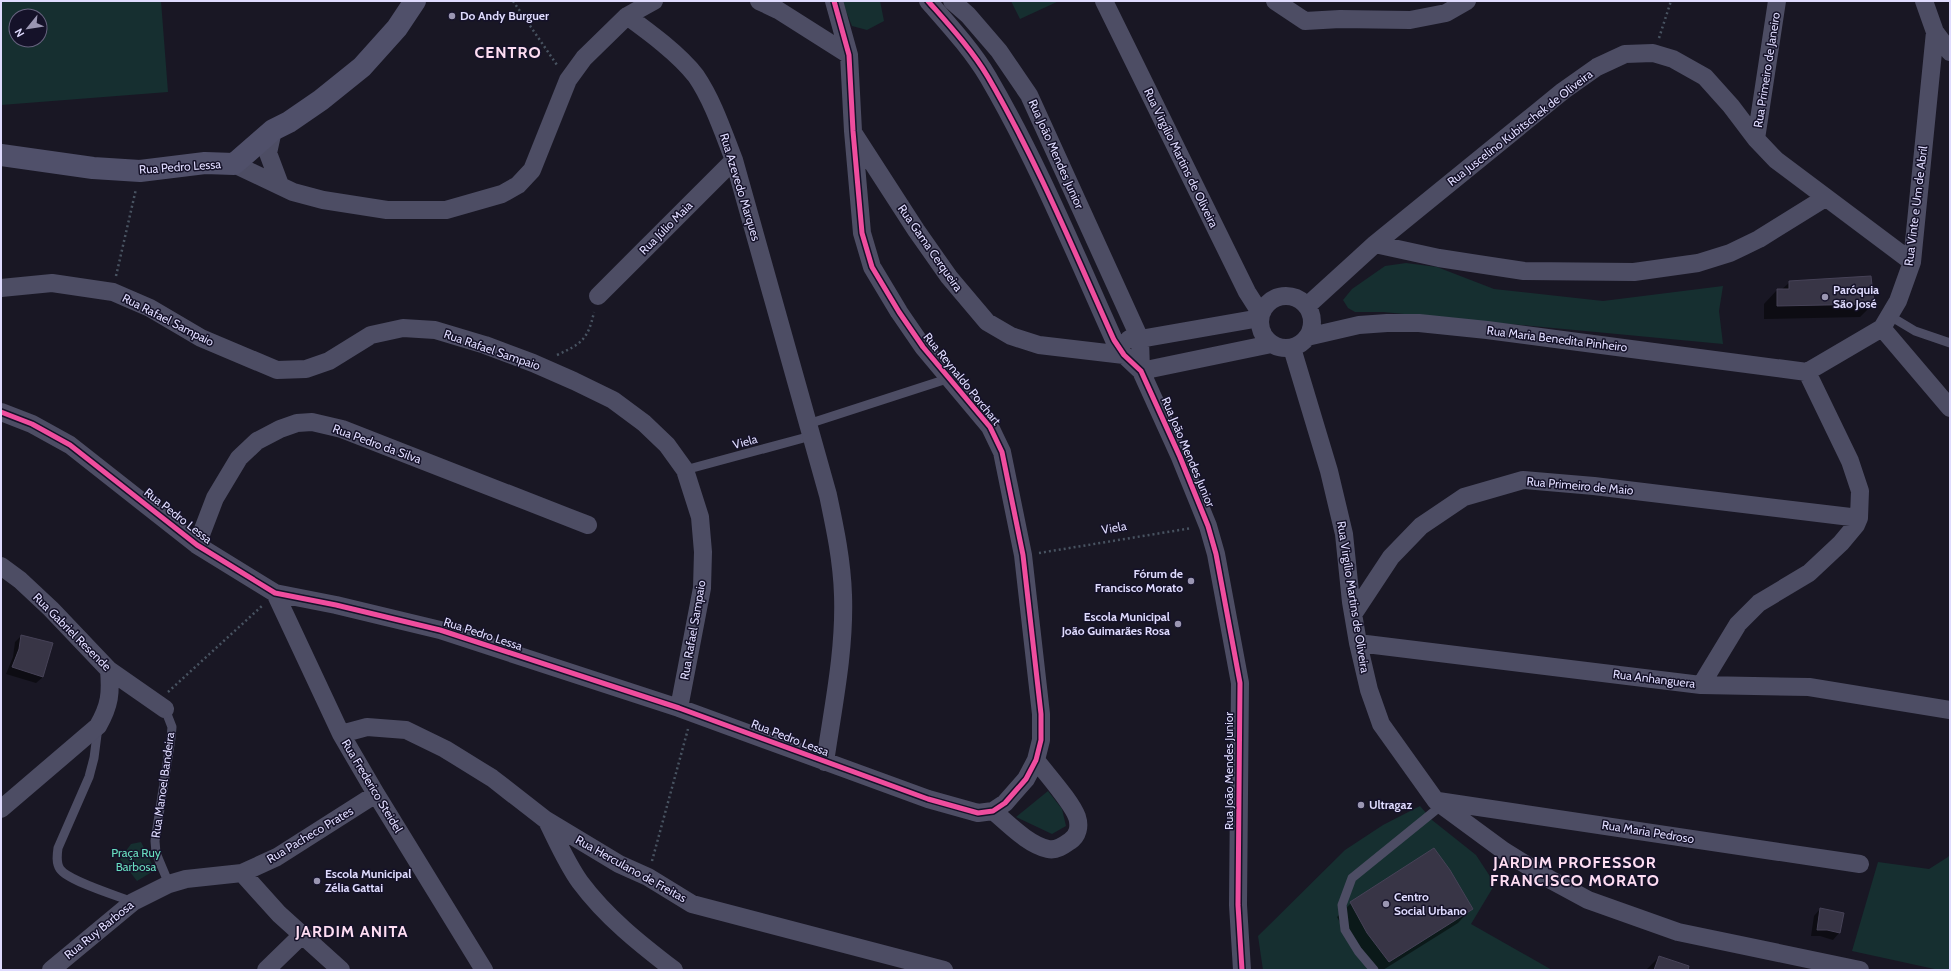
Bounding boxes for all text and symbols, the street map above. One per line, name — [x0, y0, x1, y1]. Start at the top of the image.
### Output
north arrow — [8, 8, 48, 48]
place label: Do Andy Burguer — [460, 8, 549, 23]
marker: Do Andy Burguer — [447, 11, 457, 21]
street label: Rua Primeiro de Janeiro — [1750, 11, 1783, 129]
text: N — [11, 26, 27, 40]
district label: CENTRO — [474, 43, 542, 62]
street label: Rua Juscelino Kubitschek de Oliveira — [1444, 66, 1595, 189]
street label: Rua Virgílio Martins de Oliveira — [1141, 85, 1222, 230]
street label: Rua João Mendes Junior — [1026, 97, 1087, 211]
street label: Rua Azevedo Marques — [717, 131, 764, 243]
street label: Rua Vinte e Um de Abril — [1901, 145, 1930, 267]
street label: Rua Pedro Lessa — [139, 156, 222, 177]
street label: Rua Júlio Maia — [636, 198, 696, 258]
street label: Rua Gama Cerqueira — [895, 201, 966, 294]
place label: Paróquia São José — [1833, 282, 1879, 311]
street label: Rua Rafael Sampaio — [120, 290, 217, 349]
marker: Paróquia São José — [1820, 292, 1830, 302]
street label: Rua Maria Benedita Pinheiro — [1486, 322, 1629, 355]
street label: Rua Rafael Sampaio — [442, 326, 543, 373]
street label: Rua Reynaldo Porchart — [920, 329, 1004, 428]
street label: Rua João Mendes Junior — [1158, 394, 1219, 509]
street label: Rua Pedro da Silva — [331, 421, 424, 467]
street label: Viela — [731, 431, 759, 452]
street label: Rua Primeiro de Maio — [1526, 473, 1634, 498]
street label: Rua Pedro Lessa — [141, 484, 215, 547]
street label: Viela — [1100, 518, 1128, 537]
street label: Rua Virgílio Martins de Oliveira — [1334, 520, 1373, 674]
place label: Fórum de Francisco Morato — [1095, 566, 1183, 595]
marker: Fórum de Francisco Morato — [1186, 576, 1196, 586]
street label: Rua Rafael Sampaio — [676, 579, 709, 681]
street label: Rua Gabriel Resende — [30, 590, 114, 674]
place label: Escola Municipal João Guimarães Rosa — [1061, 609, 1170, 638]
street label: Rua Pedro Lessa — [442, 614, 525, 653]
marker: Escola Municipal João Guimarães Rosa — [1173, 619, 1183, 629]
street label: Rua Anhanguera — [1612, 666, 1696, 691]
street label: Rua João Mendes Junior — [1221, 712, 1236, 830]
street label: Rua Pedro Lessa — [749, 716, 831, 759]
street label: Rua Manoel Bandeira — [148, 731, 177, 839]
street label: Rua Frederico Steidel — [339, 736, 406, 835]
place label: Ultragaz — [1369, 797, 1413, 812]
marker: Ultragaz — [1356, 800, 1366, 810]
street label: Rua Pacheco Prates — [264, 803, 356, 866]
street label: Rua Maria Pedroso — [1601, 817, 1696, 846]
street label: Rua Herculano de Freitas — [573, 832, 689, 905]
park label: Praça Ruy Barbosa — [111, 845, 161, 874]
district label: JARDIM PROFESSOR FRANCISCO MORATO — [1490, 853, 1660, 890]
place label: Escola Municipal Zélia Gattai — [325, 866, 411, 895]
marker: Escola Municipal Zélia Gattai — [312, 876, 322, 886]
place label: Centro Social Urbano — [1394, 889, 1467, 918]
street label: Rua Ruy Barbosa — [61, 897, 136, 962]
marker: Centro Social Urbano — [1381, 899, 1391, 909]
district label: JARDIM ANITA — [294, 922, 409, 941]

